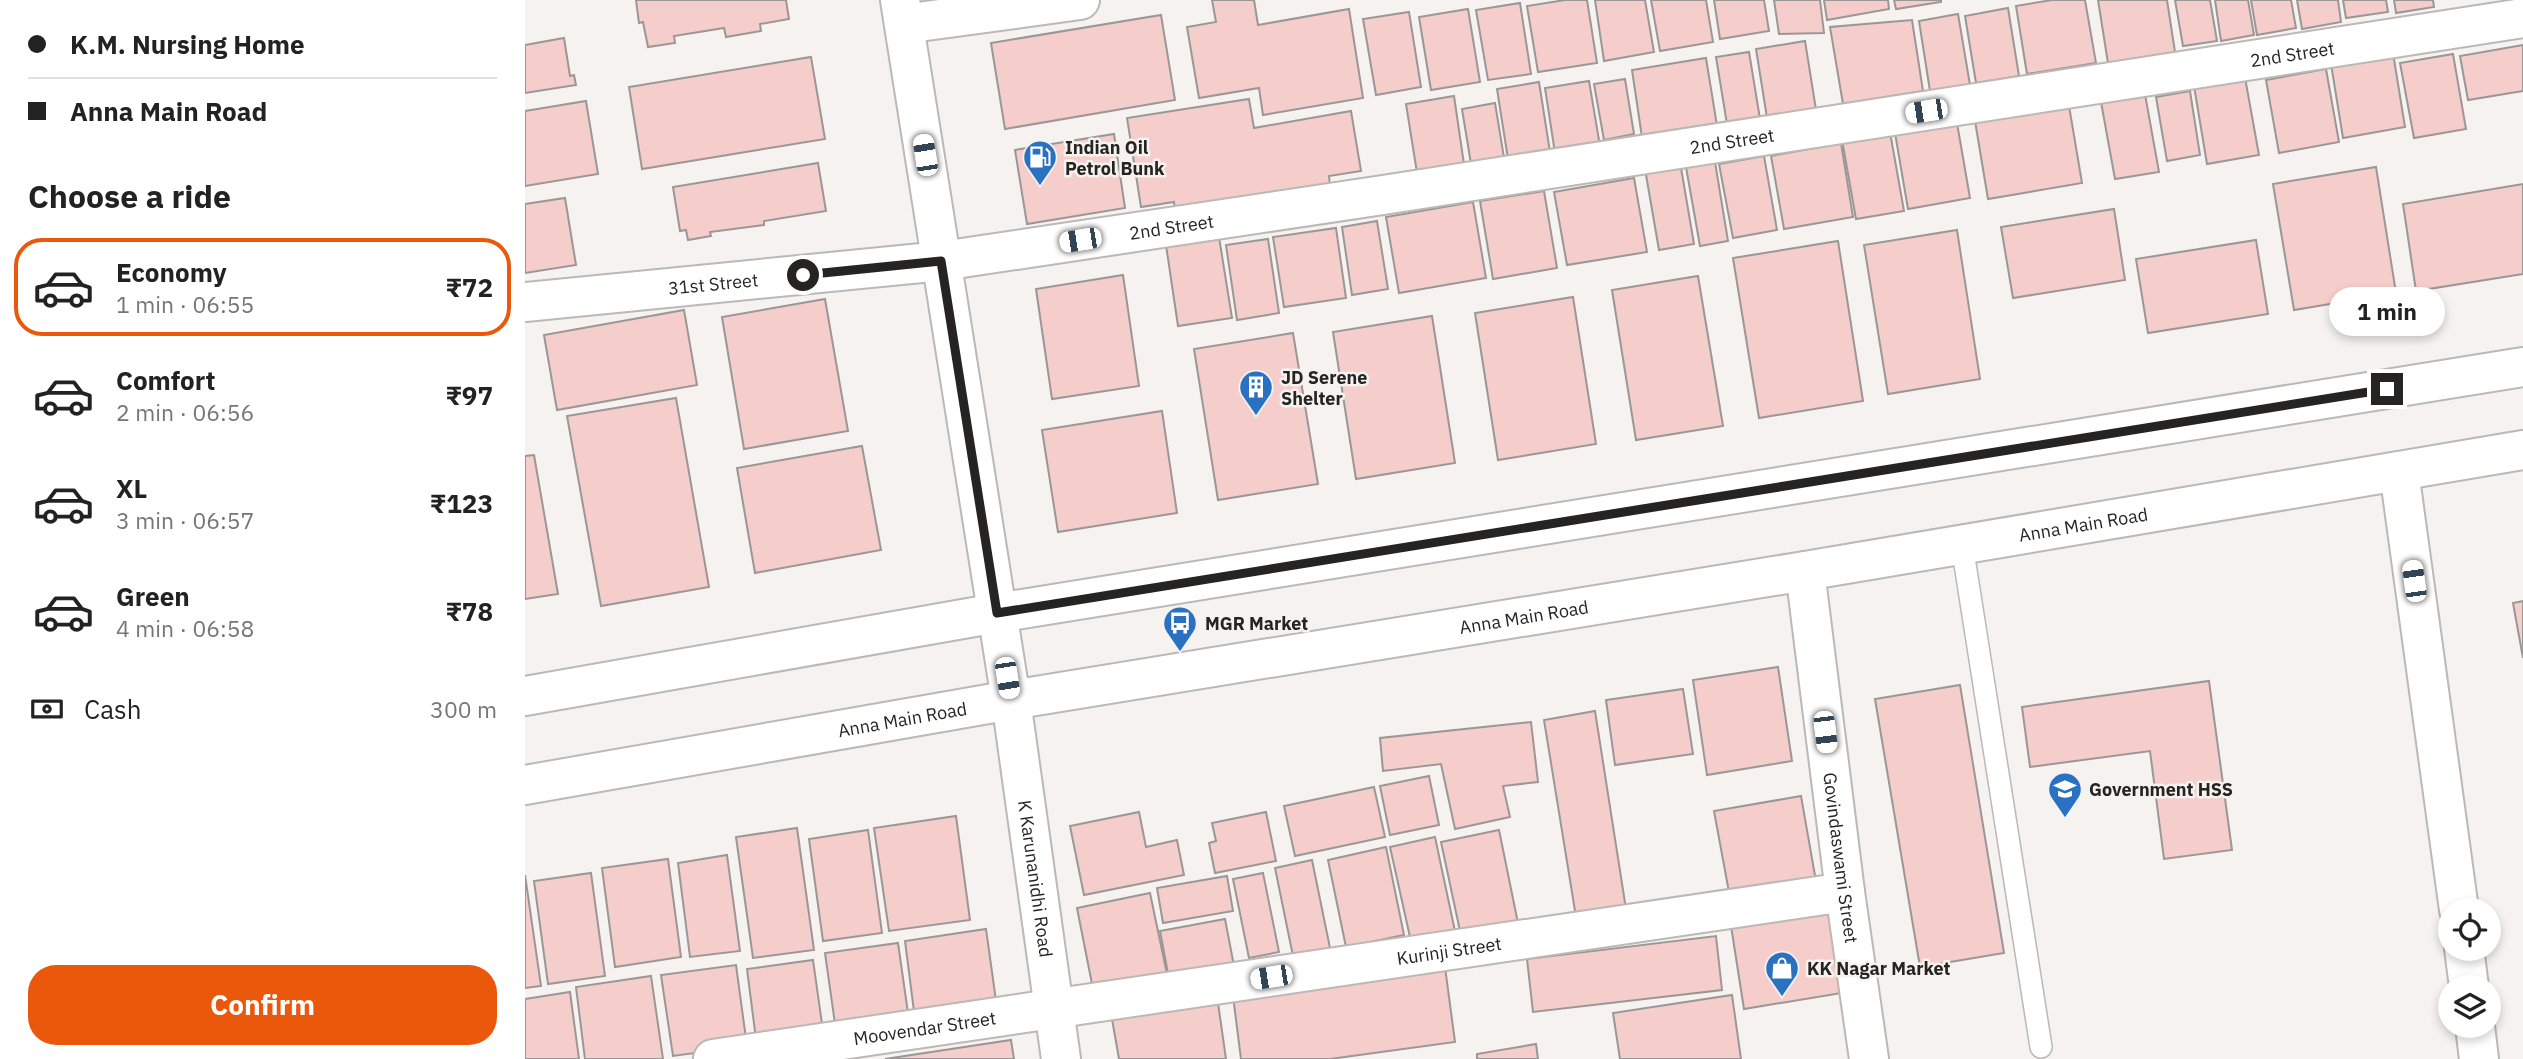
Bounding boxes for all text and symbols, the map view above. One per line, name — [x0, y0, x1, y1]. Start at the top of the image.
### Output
text: K.M. Nursing Home — [70, 27, 305, 61]
street label: 2nd Street — [2248, 36, 2336, 72]
text: Anna Main Road — [70, 94, 267, 128]
car — [1904, 97, 1949, 125]
street label: 2nd Street — [1688, 123, 1776, 159]
car — [912, 133, 939, 177]
place label: Indian Oil Petrol Bunk — [1065, 136, 1165, 180]
fuel station icon: Indian Oil Petrol Bunk — [1021, 138, 1059, 187]
text: Choose a ride — [28, 175, 231, 217]
street label: 2nd Street — [1128, 209, 1215, 244]
car — [1058, 226, 1103, 254]
text: Economy — [116, 255, 227, 289]
icon: car — [32, 256, 95, 319]
route start — [787, 259, 819, 291]
street label: 31st Street — [667, 268, 759, 299]
text: ₹72 — [445, 270, 493, 304]
callout: 1 min — [2329, 288, 2445, 336]
text: 1 min · 06:55 — [116, 289, 254, 319]
text: 1 min — [2357, 296, 2417, 326]
text: Comfort — [116, 363, 215, 397]
icon: car — [32, 364, 95, 427]
place label: JD Serene Shelter — [1281, 366, 1367, 410]
building icon: JD Serene Shelter — [1237, 368, 1275, 417]
route end — [2371, 373, 2403, 405]
text: ₹97 — [445, 378, 493, 412]
text: 2 min · 06:56 — [116, 397, 254, 427]
text: XL — [116, 471, 147, 505]
icon: car — [32, 472, 95, 535]
text: ₹123 — [430, 486, 493, 520]
street label: Anna Main Road — [2017, 502, 2150, 546]
text: 3 min · 06:57 — [116, 505, 254, 535]
car — [2401, 559, 2428, 603]
text: Green — [116, 579, 190, 613]
icon: car — [32, 580, 95, 643]
text: ₹78 — [445, 594, 493, 628]
street label: Anna Main Road — [1458, 595, 1590, 638]
bus stop icon: MGR Market — [1161, 604, 1199, 653]
place label: MGR Market — [1205, 612, 1308, 635]
text: 4 min · 06:58 — [116, 613, 254, 643]
car — [994, 656, 1021, 700]
icon: cash — [28, 690, 66, 728]
text: Cash — [84, 692, 141, 726]
text: 300 m — [430, 694, 497, 724]
street label: Anna Main Road — [836, 696, 969, 742]
car — [1813, 710, 1838, 754]
school or university icon: Government HSS — [2046, 770, 2084, 819]
street label: Govindaswami Street — [1819, 771, 1864, 945]
place label: Government HSS — [2089, 778, 2233, 801]
street label: K Karunanidhi Road — [1014, 798, 1058, 959]
map controls — [2438, 898, 2501, 1038]
button: locate — [2438, 898, 2501, 961]
street label: Kurinji Street — [1395, 931, 1503, 969]
shop icon: KK Nagar Market — [1763, 949, 1801, 998]
place label: KK Nagar Market — [1807, 957, 1951, 980]
car — [1249, 963, 1294, 991]
button: Confirm — [28, 965, 497, 1045]
button: layers — [2438, 975, 2501, 1038]
street label: Moovendar Street — [852, 1006, 998, 1050]

